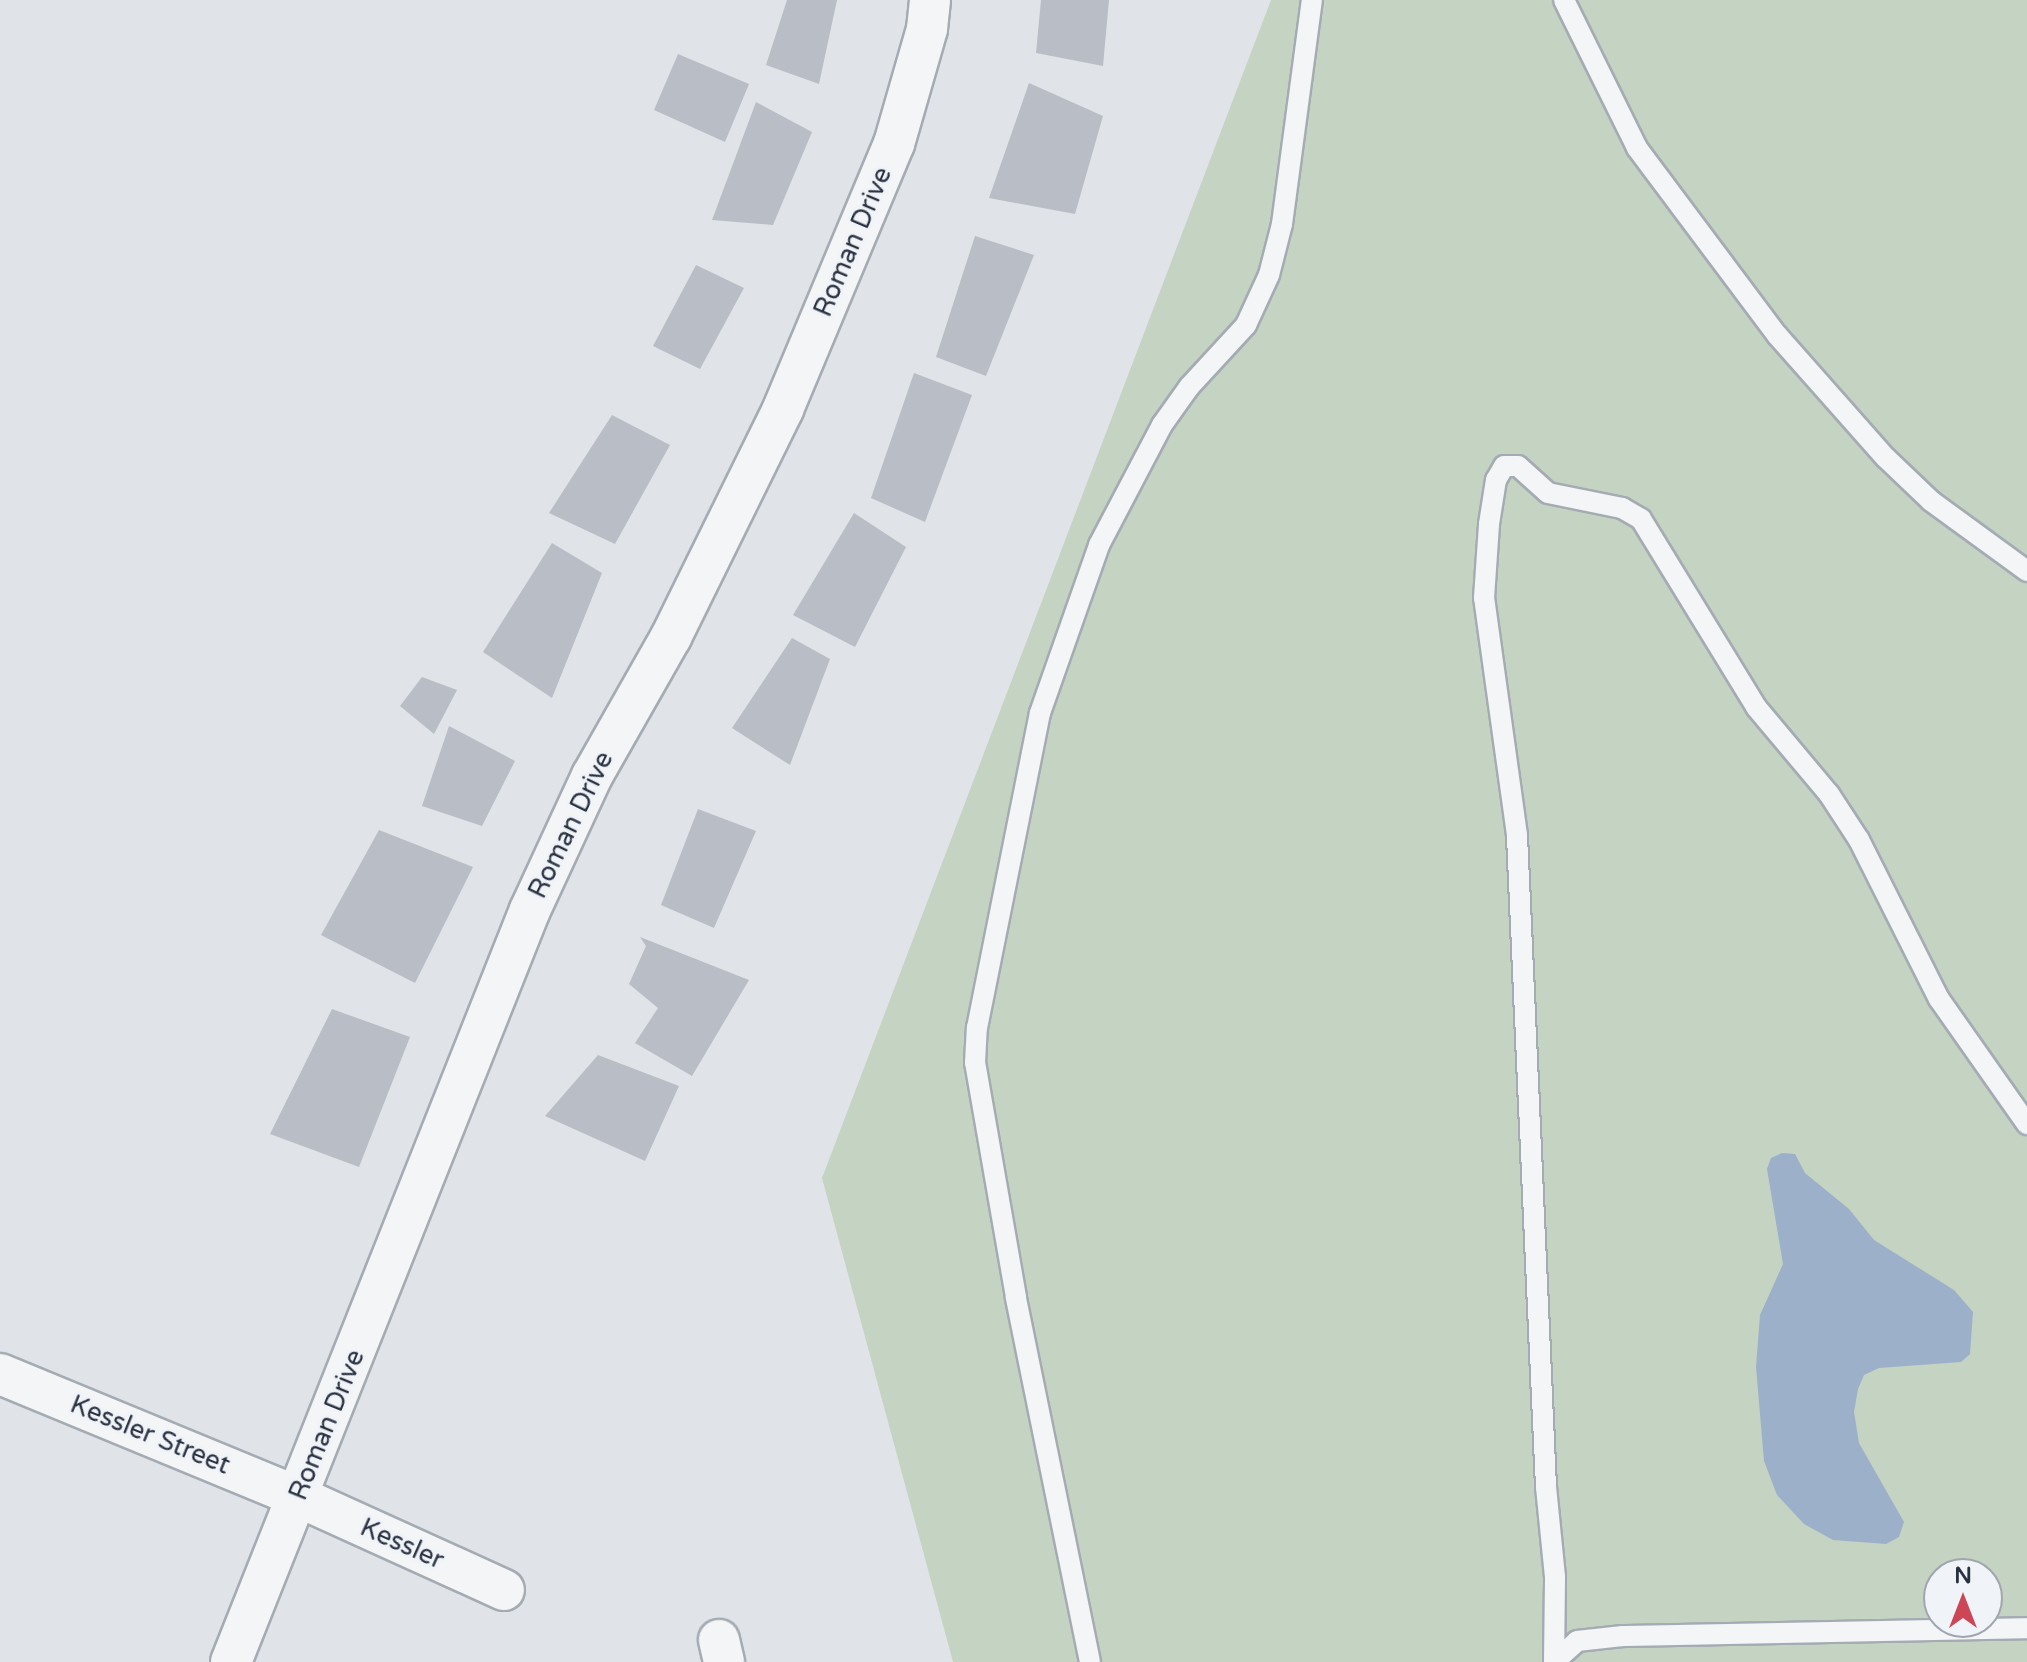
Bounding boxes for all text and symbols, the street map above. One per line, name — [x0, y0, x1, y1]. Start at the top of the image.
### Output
street label: Roman Drive — [807, 163, 899, 321]
street label: Roman Drive — [522, 747, 620, 903]
street label: Roman Drive — [283, 1345, 371, 1505]
street label: Kessler Street — [66, 1389, 234, 1481]
street label: Kessler — [355, 1512, 449, 1576]
north arrow — [1923, 1558, 2003, 1638]
text: N — [1954, 1563, 1972, 1589]

